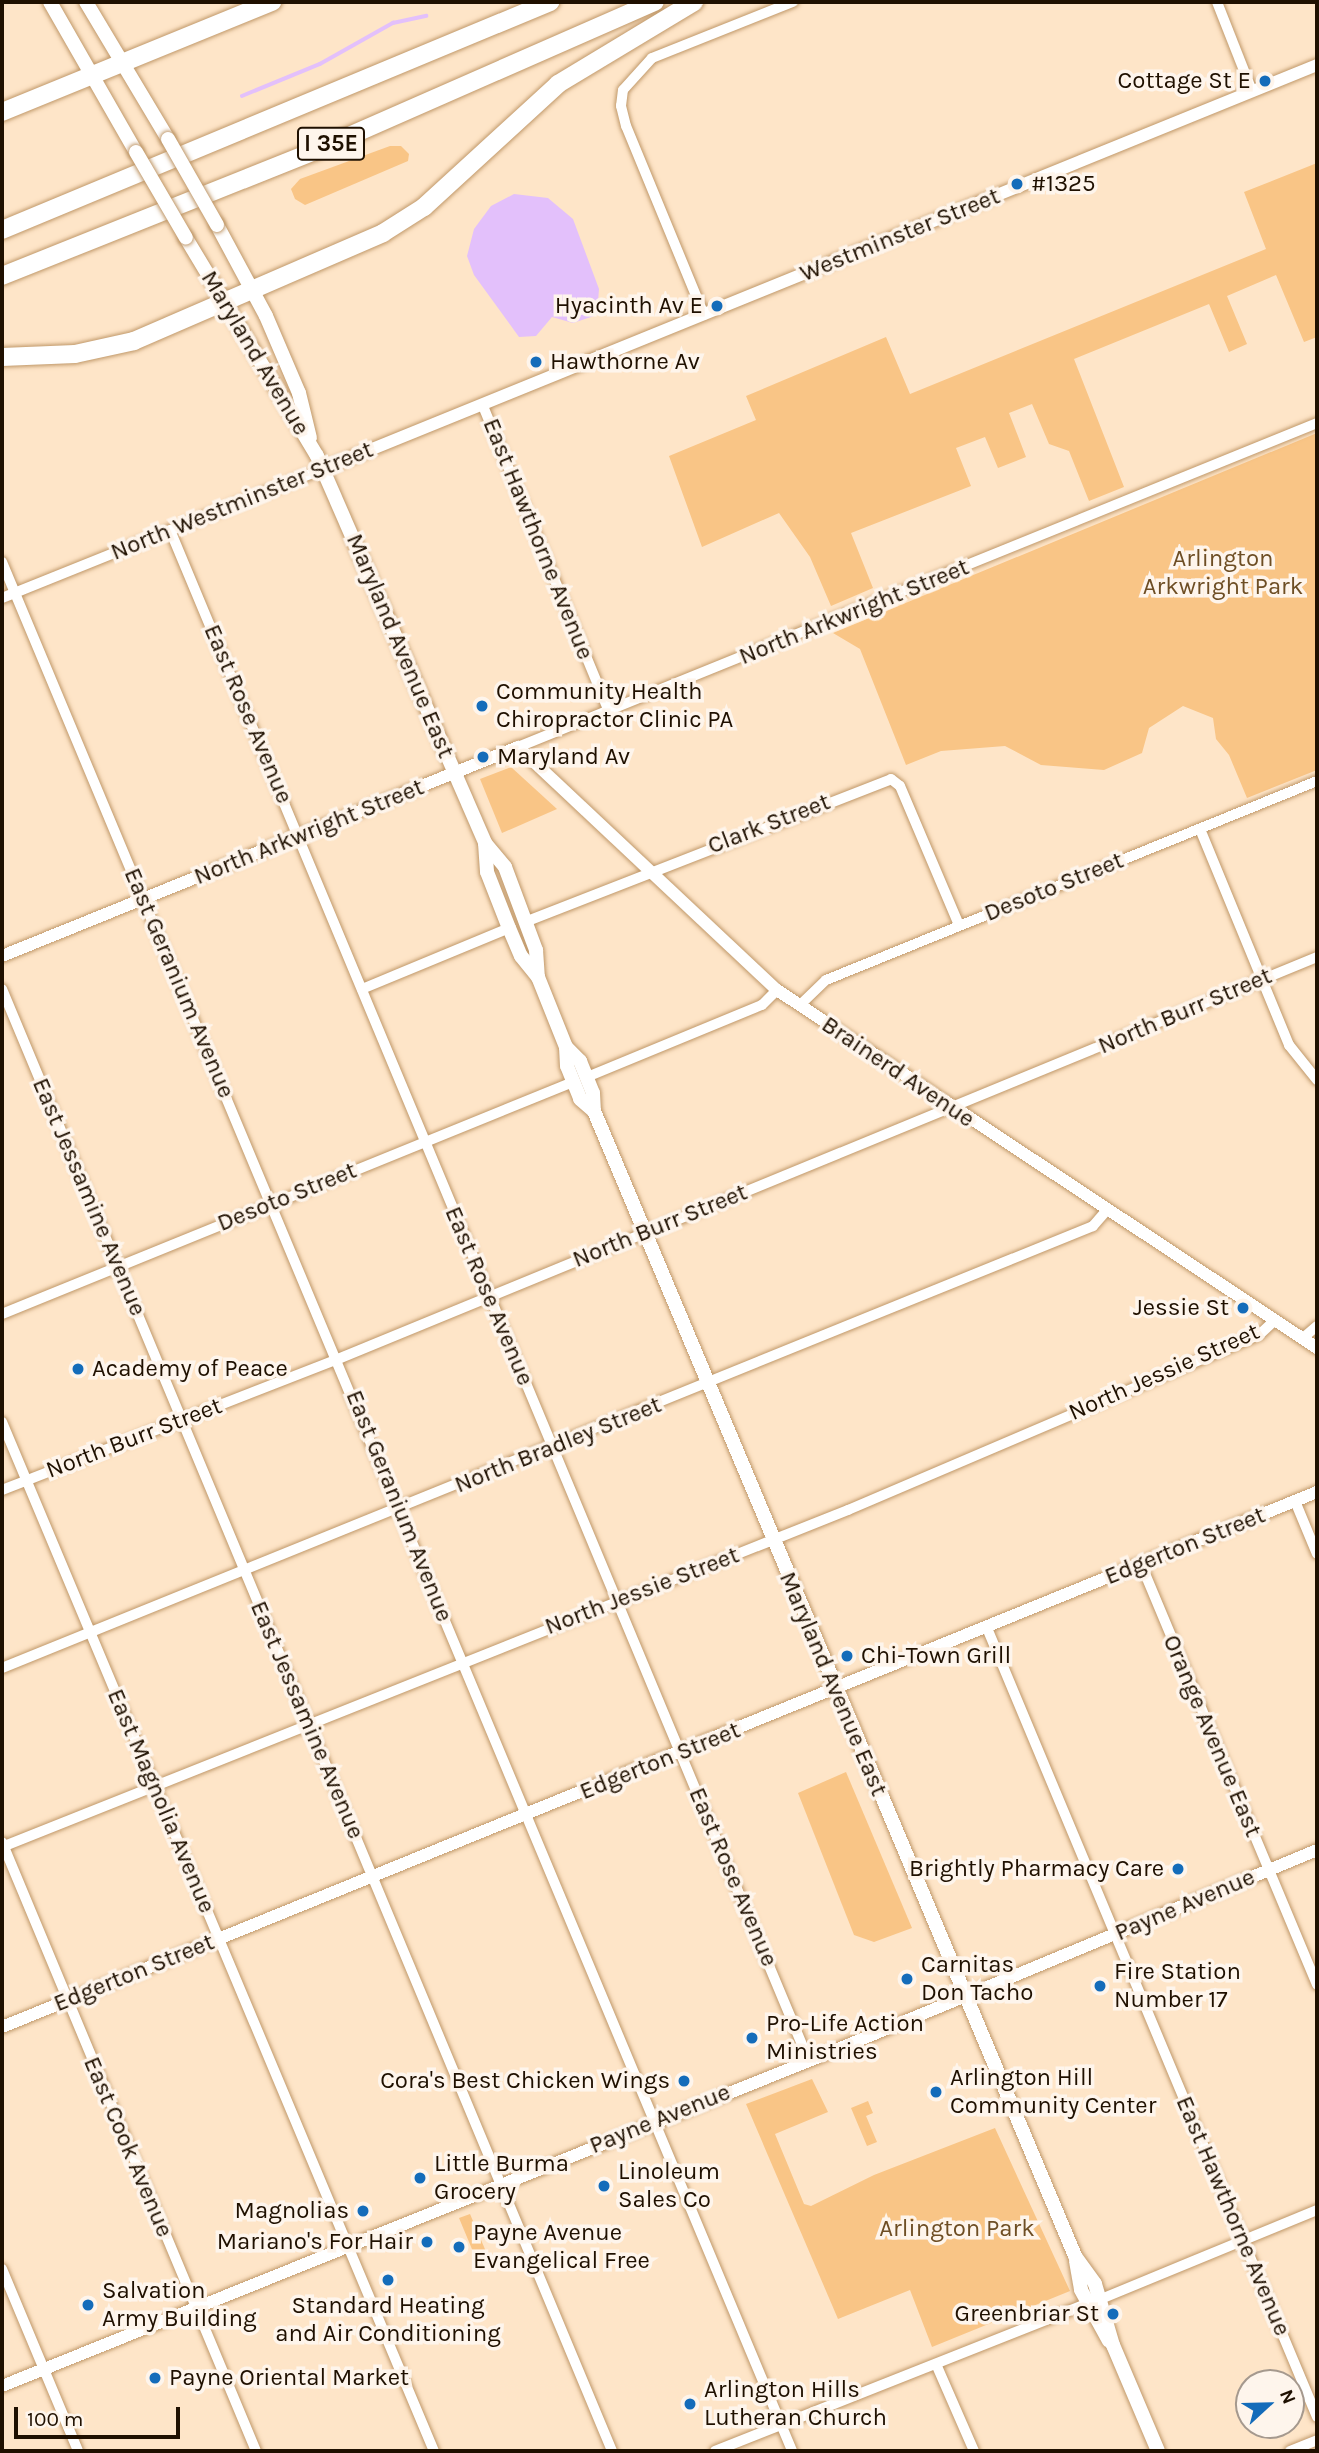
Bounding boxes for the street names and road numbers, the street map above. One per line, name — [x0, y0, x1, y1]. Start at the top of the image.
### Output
road number: I 35E — [296, 125, 366, 164]
street label: Westminster Street — [796, 182, 1004, 288]
street label: Maryland Avenue — [195, 266, 315, 440]
street label: East Hawthorne Avenue — [476, 414, 600, 664]
street label: North Westminster Street — [107, 435, 377, 567]
street label: Maryland Avenue East — [340, 530, 460, 762]
street label: North Arkwright Street — [735, 553, 973, 671]
street label: East Rose Avenue — [197, 620, 299, 808]
street label: North Arkwright Street — [190, 773, 428, 891]
street label: Clark Street — [704, 788, 834, 860]
street label: Desoto Street — [980, 846, 1128, 928]
street label: East Geranium Avenue — [117, 864, 241, 1102]
street label: North Burr Street — [1094, 961, 1276, 1061]
street label: Brainerd Avenue — [816, 1010, 980, 1134]
street label: East Jessamine Avenue — [26, 1074, 152, 1320]
street label: Desoto Street — [213, 1156, 361, 1238]
street label: North Burr Street — [568, 1178, 752, 1274]
street label: East Rose Avenue — [438, 1202, 540, 1390]
street label: North Jessie Street — [1064, 1317, 1264, 1427]
street label: East Geranium Avenue — [339, 1386, 459, 1626]
street label: North Bradley Street — [451, 1390, 665, 1500]
street label: North Burr Street — [42, 1391, 226, 1485]
street label: Edgerton Street — [1101, 1501, 1269, 1591]
street label: North Jessie Street — [541, 1541, 743, 1641]
street label: Maryland Avenue East — [773, 1568, 893, 1800]
street label: East Jessamine Avenue — [244, 1597, 370, 1843]
street label: Orange Avenue East — [1156, 1631, 1268, 1841]
street label: East Magnolia Avenue — [101, 1685, 221, 1917]
street label: Edgerton Street — [576, 1716, 744, 1806]
street label: East Rose Avenue — [682, 1783, 784, 1971]
street label: Payne Avenue — [1111, 1863, 1259, 1947]
street label: Edgerton Street — [50, 1928, 218, 2018]
street label: East Cook Avenue — [77, 2052, 179, 2242]
street label: Payne Avenue — [585, 2078, 735, 2160]
street label: East Hawthorne Avenue — [1169, 2092, 1297, 2340]

